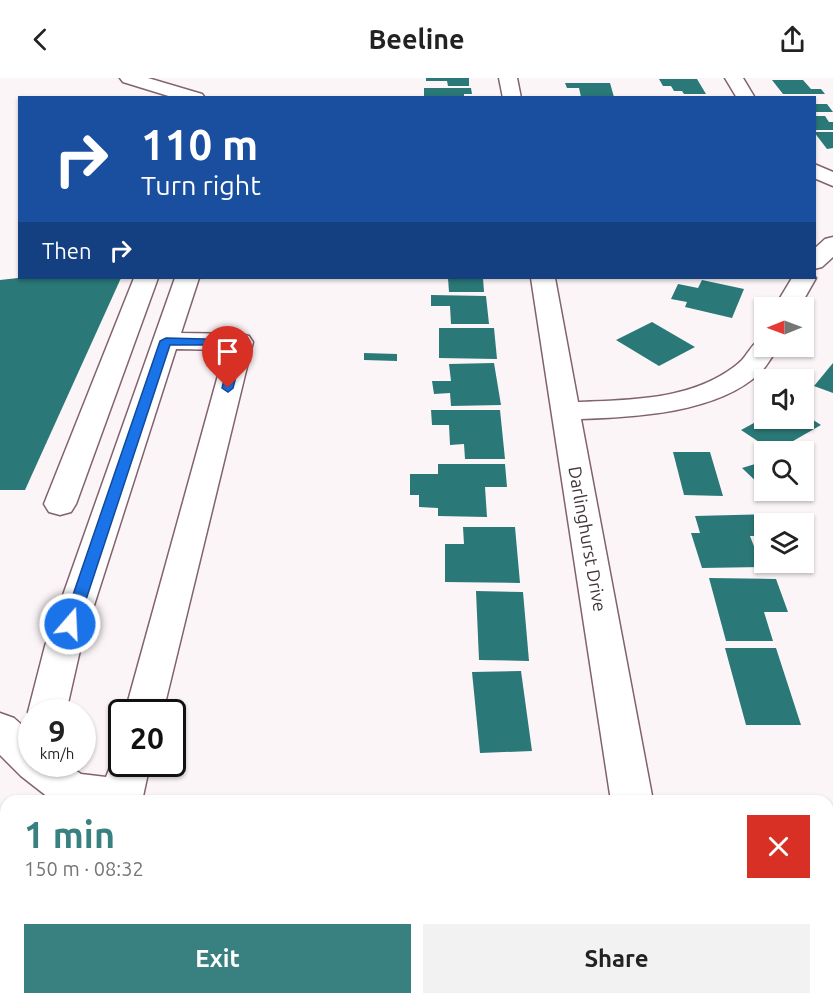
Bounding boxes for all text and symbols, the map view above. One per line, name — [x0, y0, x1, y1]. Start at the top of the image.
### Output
icon: back — [24, 23, 57, 56]
icon: share — [776, 23, 809, 56]
text: Beeline — [368, 24, 465, 54]
icon: right — [42, 120, 120, 198]
text: 110 m — [141, 121, 258, 168]
text: Turn right — [141, 170, 261, 200]
icon: right — [104, 234, 137, 267]
text: Then — [42, 238, 92, 263]
north arrow — [754, 297, 814, 357]
map controls — [754, 297, 814, 573]
pin — [202, 326, 253, 388]
icon: arrive — [211, 335, 244, 368]
button: sound — [754, 369, 814, 429]
button: search — [754, 441, 814, 501]
street label: Darlinghurst Drive — [565, 464, 611, 613]
button: layers — [754, 513, 814, 573]
position arrow — [38, 592, 102, 656]
speed limit sign: 20 — [108, 699, 186, 777]
text: 9 — [49, 714, 65, 748]
text: km/h — [40, 745, 74, 762]
text: 1 min — [24, 814, 115, 855]
button: close — [747, 815, 810, 878]
text: 150 m · 08:32 — [24, 857, 144, 880]
button: Exit — [24, 924, 411, 993]
button: Share — [423, 924, 810, 993]

